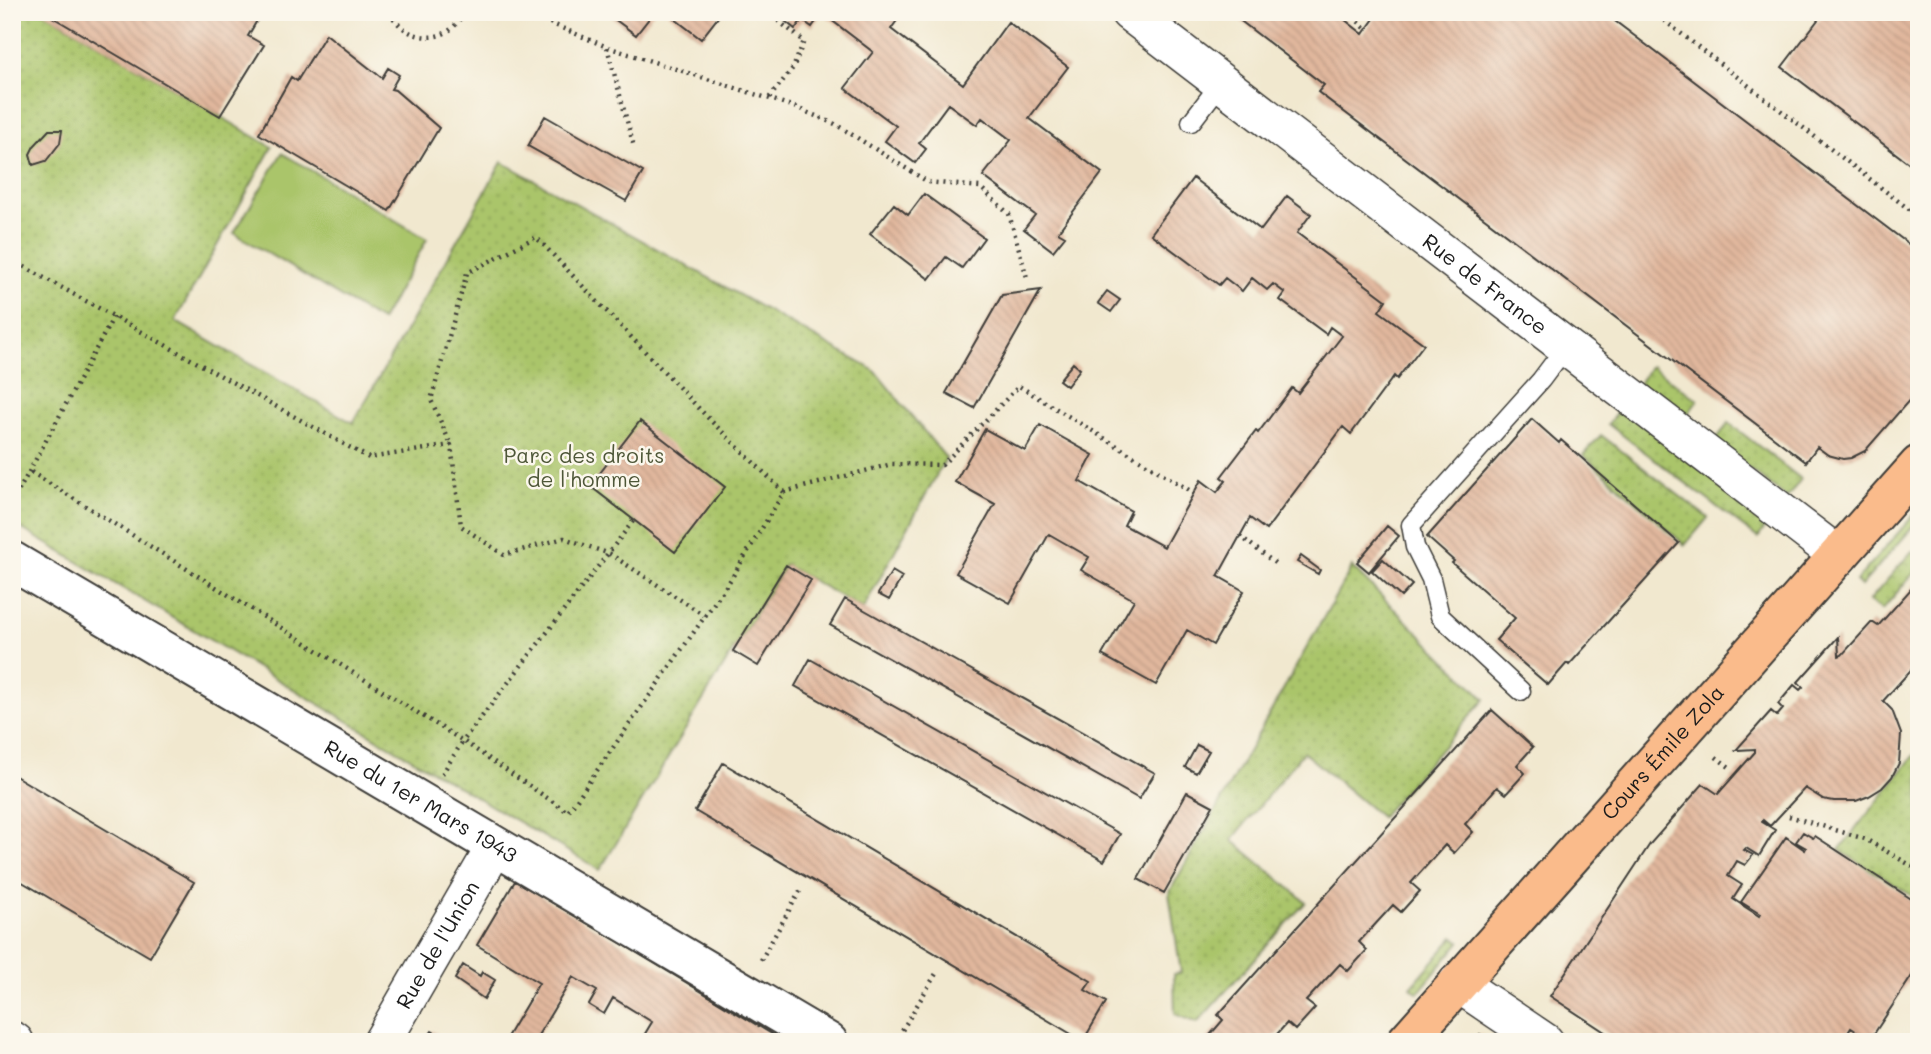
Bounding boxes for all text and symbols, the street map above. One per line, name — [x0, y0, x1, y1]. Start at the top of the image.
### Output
street label: Rue de France — [1418, 227, 1553, 340]
park label: Parc des droits de l'homme — [504, 441, 664, 492]
street label: Cours Émile Zola — [1595, 679, 1729, 825]
street label: Rue du 1er Mars 1943 — [320, 733, 523, 868]
street label: Rue de l'Union — [389, 875, 485, 1013]

